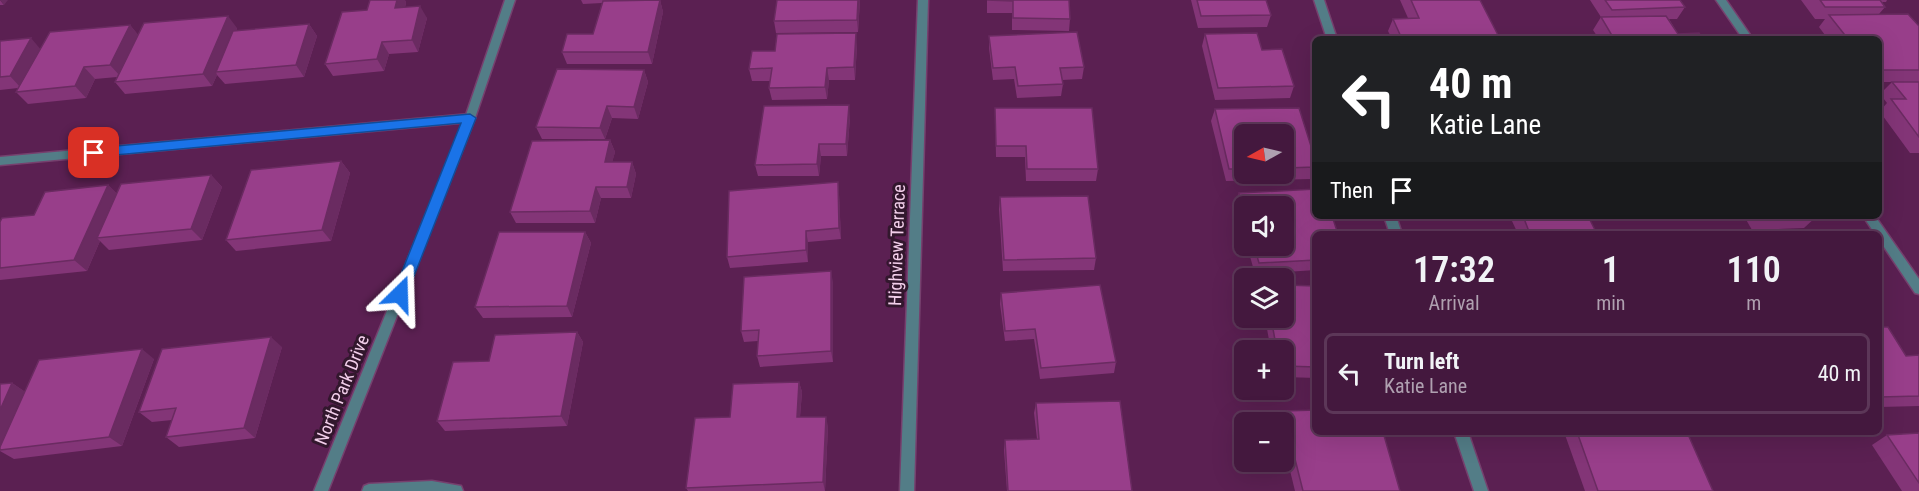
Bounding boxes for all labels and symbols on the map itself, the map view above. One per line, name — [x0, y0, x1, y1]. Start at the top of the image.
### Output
north arrow — [1234, 124, 1294, 184]
pin — [68, 127, 119, 178]
street label: Highview Terrace — [884, 184, 909, 306]
position arrow — [368, 262, 432, 326]
street label: North Park Drive — [310, 332, 373, 448]

